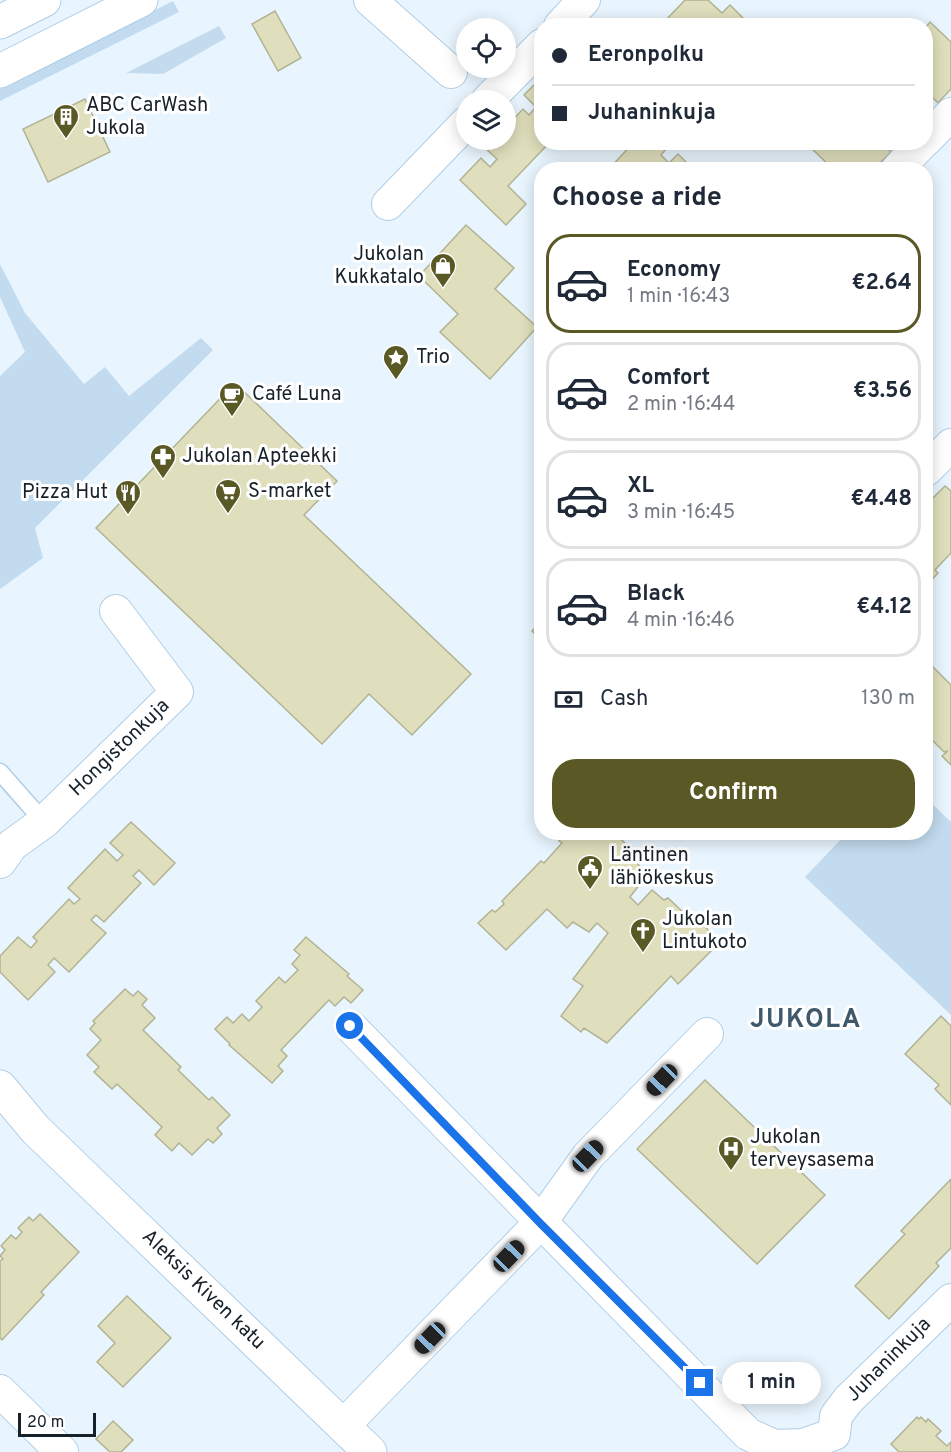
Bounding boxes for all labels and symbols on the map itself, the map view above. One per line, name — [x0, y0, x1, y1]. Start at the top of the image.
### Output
place label: ABC CarWash Jukola — [86, 93, 208, 142]
building icon: ABC CarWash Jukola — [51, 102, 81, 140]
place label: Jukolan Kukkatalo — [334, 242, 424, 291]
shop icon: Jukolan Kukkatalo — [428, 251, 458, 289]
place icon: Trio — [381, 343, 411, 381]
place label: Trio — [416, 345, 450, 371]
cafe icon: Café Luna — [217, 380, 247, 418]
place label: Café Luna — [252, 382, 342, 408]
pharmacy icon: Jukolan Apteekki — [148, 442, 178, 480]
place label: Jukolan Apteekki — [182, 444, 337, 470]
supermarket icon: S-market — [213, 477, 243, 515]
restaurant icon: Pizza Hut — [113, 478, 143, 516]
place label: S-market — [248, 479, 332, 505]
place label: Pizza Hut — [22, 480, 108, 506]
street label: Hongistonkuja — [64, 694, 176, 802]
place label: Läntinen lähiökeskus — [610, 843, 714, 892]
public building icon: Läntinen lähiökeskus — [575, 853, 605, 891]
place label: Jukolan Lintukoto — [662, 907, 747, 956]
church icon: Jukolan Lintukoto — [628, 916, 658, 954]
district label: JUKOLA — [750, 1004, 862, 1037]
route start — [336, 1012, 363, 1039]
car — [643, 1061, 681, 1099]
place label: Jukolan terveysasema — [750, 1125, 874, 1174]
hospital icon: Jukolan terveysasema — [716, 1134, 746, 1172]
car — [569, 1137, 607, 1175]
street label: Aleksis Kiven katu — [136, 1224, 270, 1356]
car — [490, 1237, 528, 1275]
street label: Juhaninkuja — [841, 1312, 937, 1408]
car — [411, 1319, 449, 1357]
callout: 1 min — [721, 1362, 820, 1404]
route end — [686, 1369, 713, 1396]
scale bar — [18, 1410, 96, 1438]

